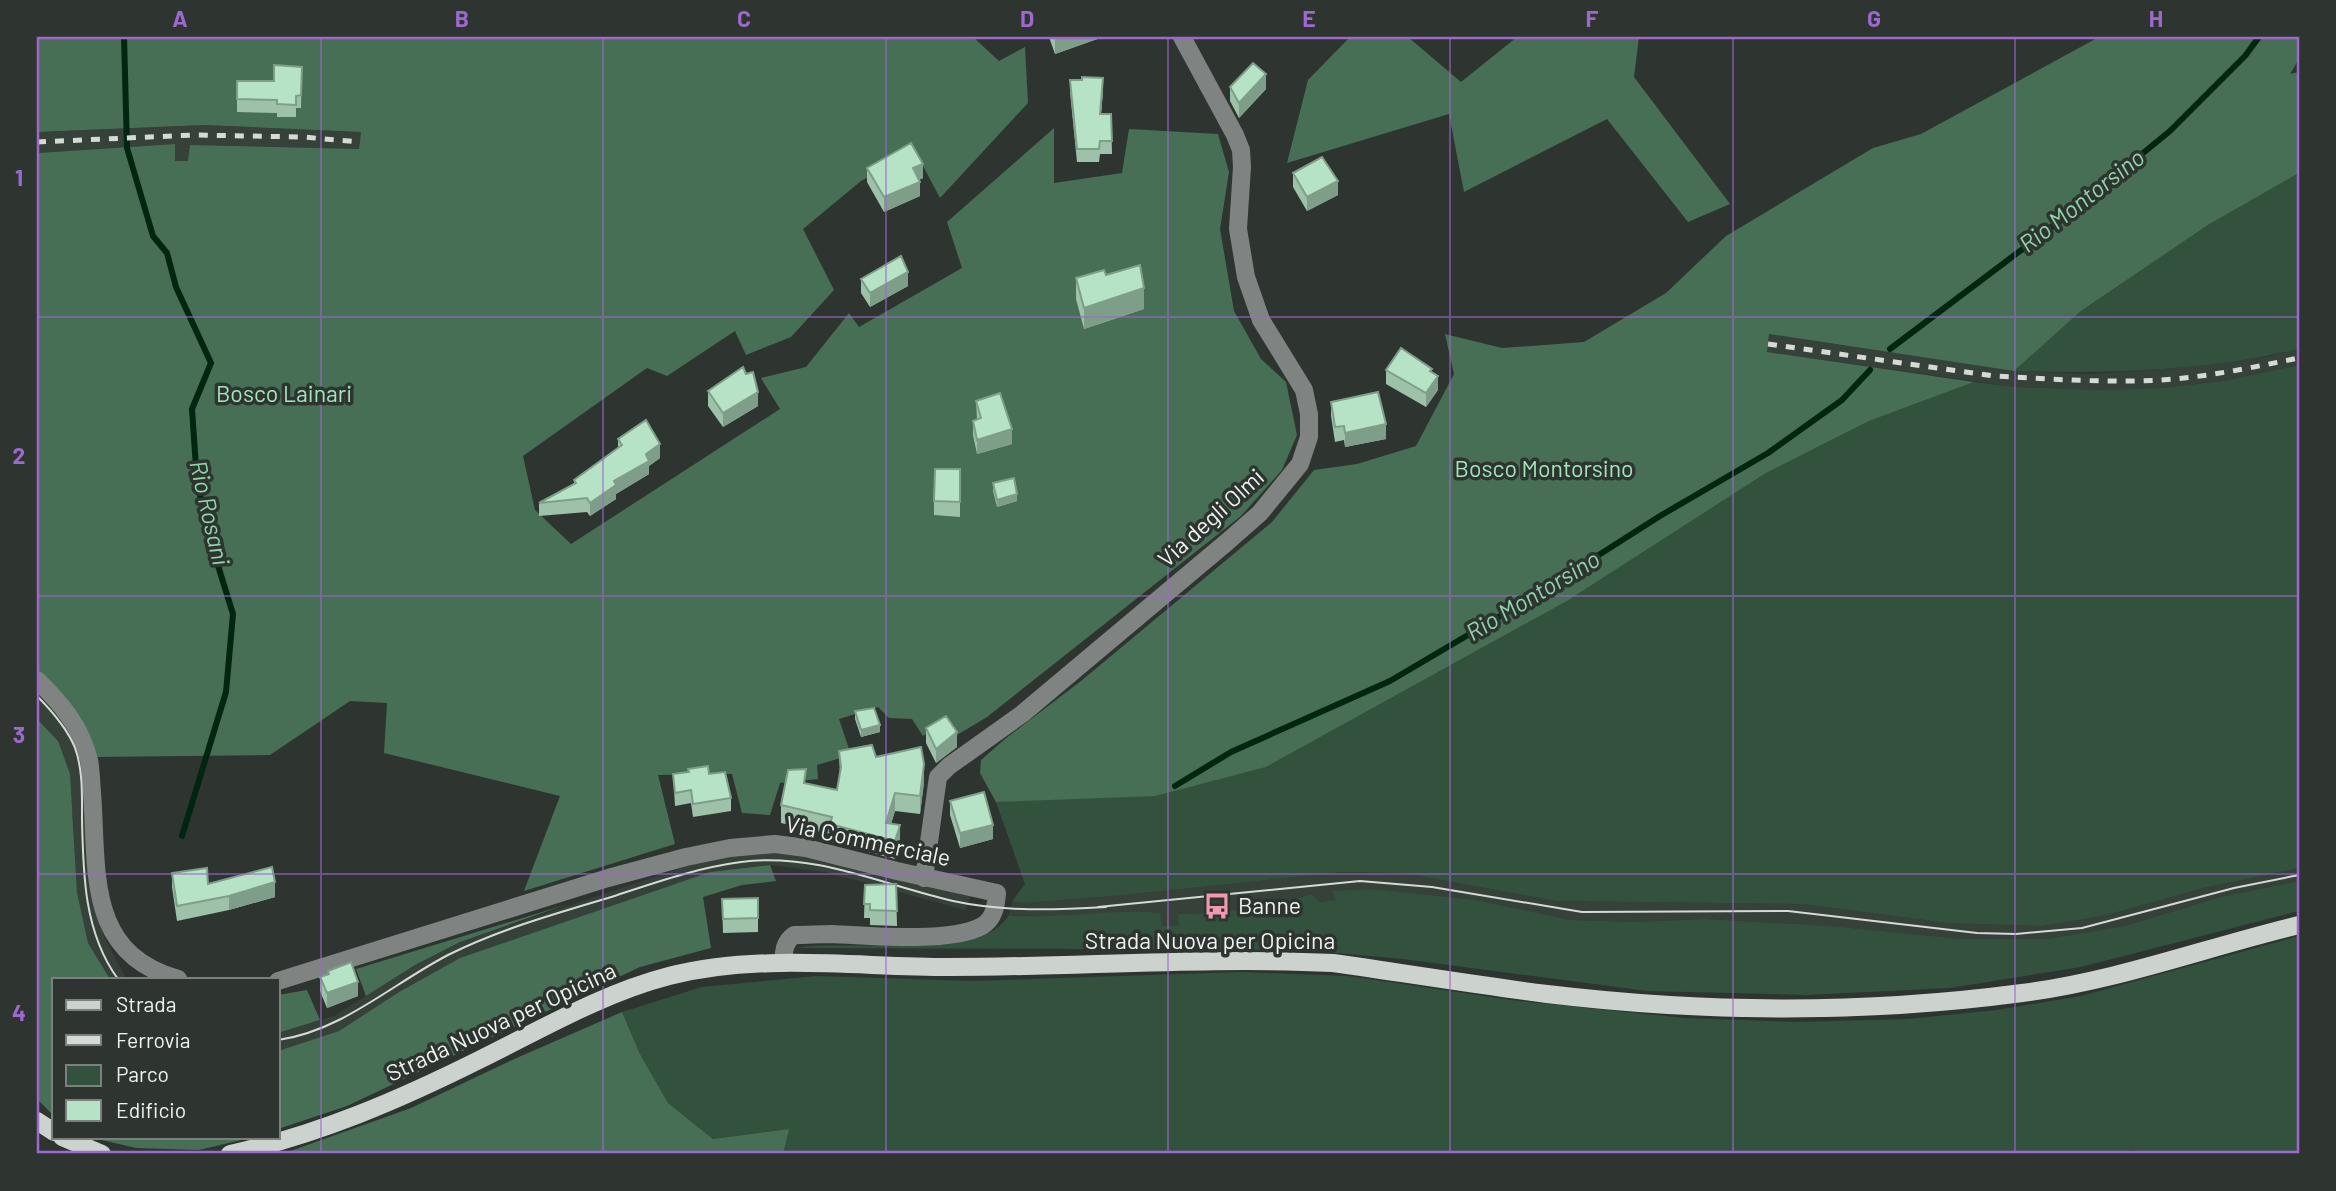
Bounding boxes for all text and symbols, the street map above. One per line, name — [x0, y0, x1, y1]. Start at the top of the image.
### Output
text: A — [172, 4, 188, 32]
text: B — [455, 4, 469, 32]
text: C — [737, 4, 751, 32]
text: D — [1020, 4, 1034, 32]
text: E — [1302, 4, 1316, 32]
text: F — [1586, 4, 1599, 32]
text: G — [1867, 4, 1881, 32]
text: H — [2149, 4, 2163, 32]
water label: Rio Montorsino — [2013, 142, 2149, 258]
text: 1 — [15, 163, 23, 191]
park label: Bosco Lainari — [216, 379, 352, 407]
text: 2 — [13, 441, 25, 469]
park label: Bosco Montorsino — [1455, 454, 1634, 482]
water label: Rio Rosani — [184, 457, 237, 568]
street label: Via degli Olmi — [1151, 462, 1269, 572]
water label: Rio Montorsino — [1460, 543, 1604, 646]
text: 3 — [13, 720, 25, 748]
street label: Via Commerciale — [783, 809, 953, 871]
bus stop icon: Banne — [1202, 891, 1232, 921]
place label: Banne — [1238, 891, 1301, 919]
street label: Strada Nuova per Opicina — [1085, 926, 1335, 954]
street label: Strada Nuova per Opicina — [381, 955, 620, 1087]
legend — [52, 978, 280, 1138]
text: Strada — [116, 991, 176, 1016]
text: 4 — [12, 998, 26, 1026]
text: Ferrovia — [116, 1027, 191, 1052]
text: Parco — [116, 1061, 169, 1086]
text: Edificio — [116, 1097, 186, 1122]

